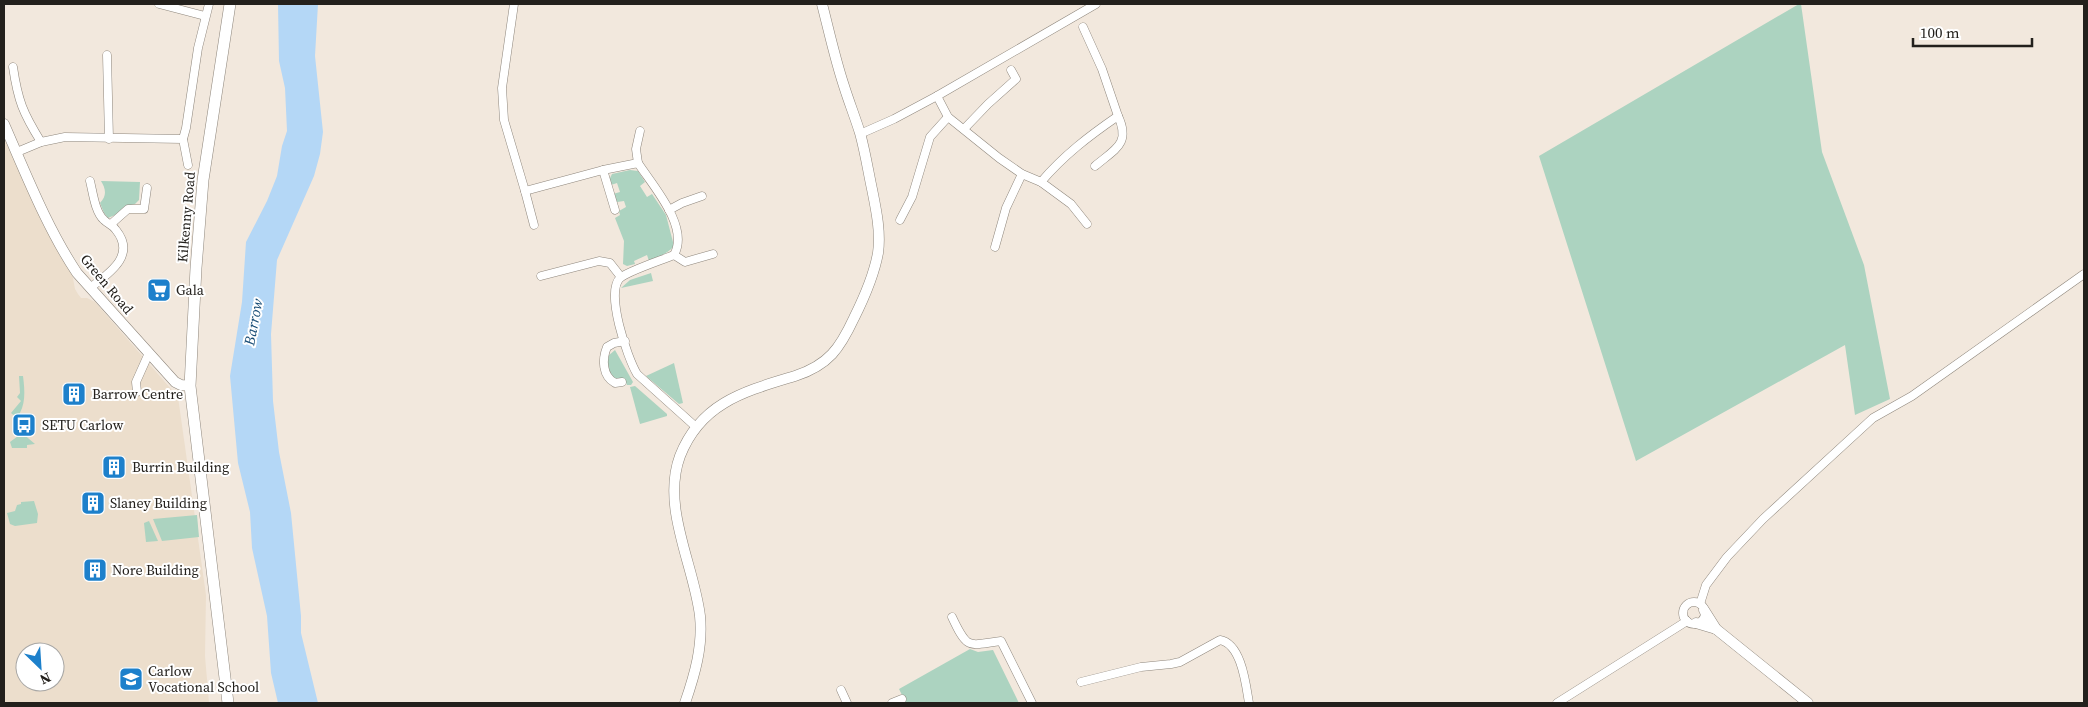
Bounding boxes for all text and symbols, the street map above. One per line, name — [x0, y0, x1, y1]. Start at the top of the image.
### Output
scale bar — [1913, 15, 2032, 47]
text: 100 m — [1920, 22, 1960, 43]
street label: Kilkenny Road — [172, 171, 200, 263]
street label: Green Road — [76, 250, 138, 318]
supermarket icon: Gala — [146, 277, 172, 303]
place label: Gala — [176, 280, 205, 300]
water label: Barrow — [238, 296, 268, 348]
building icon: Barrow Centre — [61, 381, 87, 407]
place label: Barrow Centre — [92, 384, 183, 404]
bus stop icon: SETU Carlow — [11, 412, 37, 438]
place label: SETU Carlow — [42, 415, 124, 435]
building icon: Burrin Building — [101, 454, 127, 480]
place label: Burrin Building — [132, 457, 229, 477]
building icon: Slaney Building — [80, 490, 106, 516]
place label: Slaney Building — [110, 493, 207, 513]
building icon: Nore Building — [82, 557, 108, 583]
place label: Nore Building — [112, 560, 199, 580]
north arrow — [15, 642, 65, 692]
place label: Carlow Vocational School — [148, 661, 259, 697]
school or university icon: Carlow Vocational School — [118, 666, 144, 692]
text: N — [37, 668, 54, 690]

